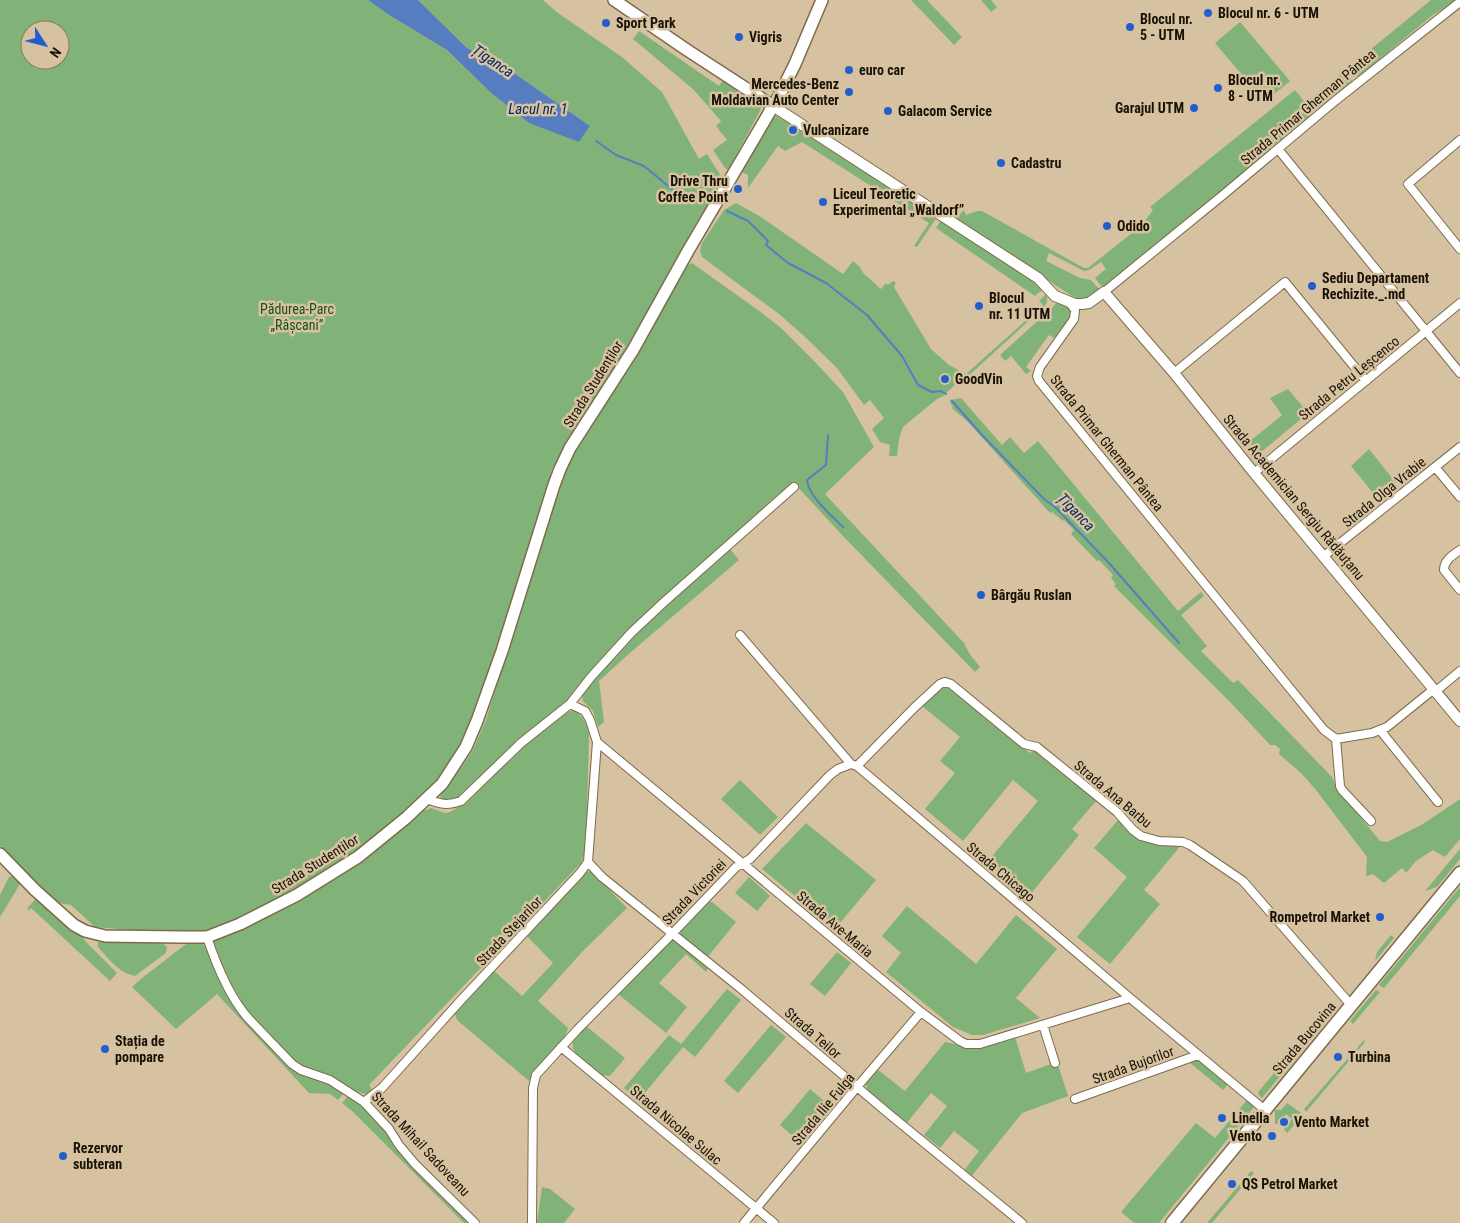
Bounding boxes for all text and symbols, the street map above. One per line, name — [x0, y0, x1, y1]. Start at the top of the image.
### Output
place label: Blocul nr. 6 - UTM — [1218, 5, 1319, 21]
marker: Blocul nr. 6 - UTM — [1202, 7, 1214, 19]
place label: Blocul nr. 5 - UTM — [1140, 11, 1193, 43]
place label: Sport Park — [616, 15, 676, 31]
marker: Sport Park — [600, 17, 612, 29]
north arrow — [20, 20, 70, 70]
marker: Blocul nr. 5 - UTM — [1124, 21, 1136, 33]
place label: Vigris — [749, 29, 782, 45]
marker: Vigris — [733, 31, 745, 43]
water label: Țîganca — [469, 41, 517, 81]
text: N — [47, 44, 65, 61]
street label: Strada Primar Gherman Pântea — [1238, 46, 1378, 168]
place label: euro car — [859, 62, 905, 78]
marker: euro car — [843, 64, 855, 76]
place label: Blocul nr. 8 - UTM — [1228, 72, 1281, 104]
place label: Mercedes-Benz Moldavian Auto Center — [711, 76, 839, 108]
marker: Blocul nr. 8 - UTM — [1212, 82, 1224, 94]
marker: Mercedes-Benz Moldavian Auto Center — [843, 86, 855, 98]
water label: Lacul nr. 1 — [508, 100, 568, 118]
place label: Garajul UTM — [1115, 100, 1184, 116]
marker: Garajul UTM — [1188, 102, 1200, 114]
place label: Galacom Service — [898, 103, 992, 119]
marker: Galacom Service — [882, 105, 894, 117]
place label: Vulcanizare — [803, 122, 869, 138]
marker: Vulcanizare — [787, 124, 799, 136]
place label: Cadastru — [1011, 155, 1061, 171]
marker: Cadastru — [995, 157, 1007, 169]
place label: Drive Thru Coffee Point — [658, 173, 728, 205]
marker: Drive Thru Coffee Point — [732, 183, 744, 195]
place label: Liceul Teoretic Experimental „Waldorf” — [833, 186, 964, 218]
marker: Liceul Teoretic Experimental „Waldorf” — [817, 196, 829, 208]
place label: Odido — [1117, 218, 1150, 234]
marker: Odido — [1101, 220, 1113, 232]
place label: Sediu Departament Rechizite._.md — [1322, 270, 1429, 302]
marker: Sediu Departament Rechizite._.md — [1306, 280, 1318, 292]
place label: Blocul nr. 11 UTM — [989, 290, 1050, 322]
marker: Blocul nr. 11 UTM — [973, 300, 985, 312]
park label: Pădurea-Parc „Râșcani” — [260, 301, 334, 334]
street label: Strada Petru Leșcenco — [1296, 333, 1403, 424]
street label: Strada Studenților — [560, 338, 627, 431]
place label: GoodVin — [955, 371, 1003, 387]
street label: Strada Primar Gherman Pântea — [1047, 372, 1167, 514]
marker: GoodVin — [939, 373, 951, 385]
street label: Strada Academician Sergiu Rădăuțanu — [1219, 411, 1368, 584]
street label: Strada Olga Vrabie — [1339, 453, 1429, 530]
water label: Țîganca — [1054, 489, 1098, 535]
place label: Bârgău Ruslan — [991, 587, 1072, 603]
marker: Bârgău Ruslan — [975, 589, 987, 601]
street label: Strada Ana Barbu — [1071, 757, 1155, 831]
street label: Strada Studenților — [269, 831, 362, 898]
street label: Strada Chicago — [964, 839, 1038, 905]
street label: Strada Victoriei — [659, 856, 729, 928]
street label: Strada Ave-Maria — [794, 888, 876, 960]
street label: Strada Stejarilor — [473, 893, 545, 969]
place label: Rompetrol Market — [1269, 909, 1370, 925]
marker: Rompetrol Market — [1374, 911, 1386, 923]
street label: Strada Bucovina — [1269, 999, 1339, 1077]
street label: Strada Teilor — [781, 1004, 845, 1062]
place label: Stația de pompare — [115, 1033, 165, 1065]
marker: Stația de pompare — [99, 1043, 111, 1055]
street label: Strada Bujorilor — [1090, 1043, 1176, 1087]
place label: Turbina — [1348, 1049, 1391, 1065]
marker: Turbina — [1332, 1051, 1344, 1063]
street label: Strada Ilie Fulga — [788, 1070, 858, 1148]
street label: Strada Nicolae Sulac — [627, 1082, 725, 1168]
street label: Strada Mihail Sadoveanu — [369, 1089, 473, 1199]
place label: Linella — [1232, 1110, 1270, 1126]
marker: Linella — [1216, 1112, 1228, 1124]
place label: Vento Market — [1294, 1114, 1369, 1130]
marker: Vento Market — [1278, 1116, 1290, 1128]
place label: Vento — [1230, 1128, 1262, 1144]
marker: Vento — [1266, 1130, 1278, 1142]
place label: Rezervor subteran — [73, 1140, 123, 1172]
marker: Rezervor subteran — [57, 1150, 69, 1162]
place label: QS Petrol Market — [1242, 1176, 1338, 1192]
marker: QS Petrol Market — [1226, 1178, 1238, 1190]

